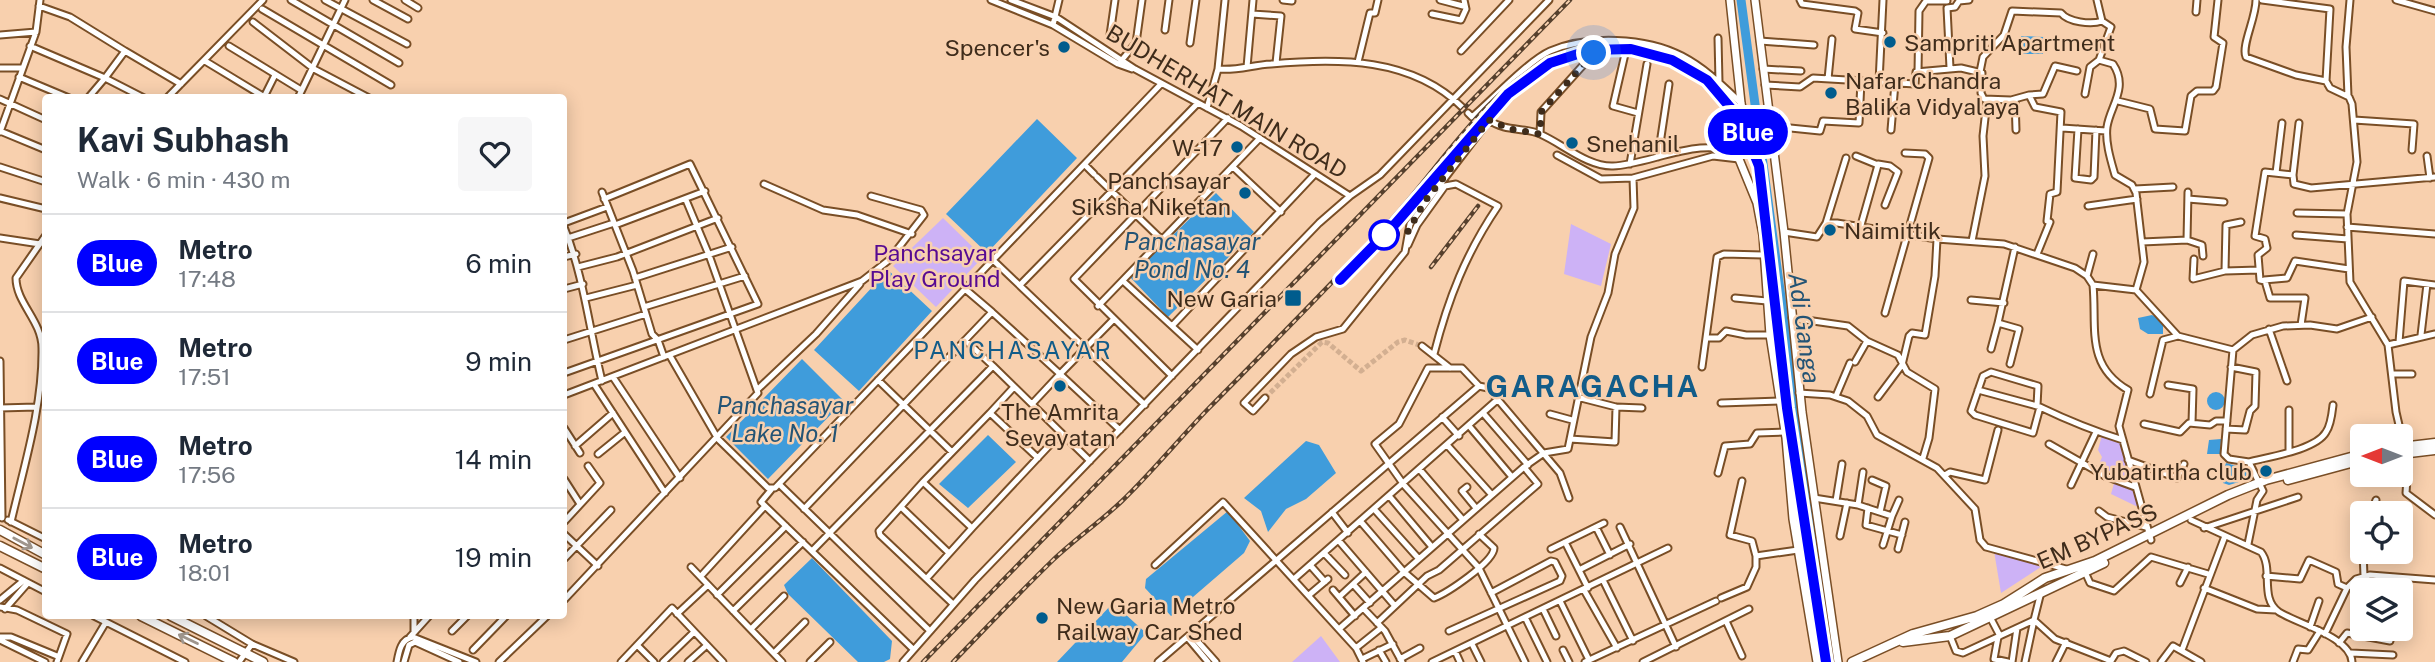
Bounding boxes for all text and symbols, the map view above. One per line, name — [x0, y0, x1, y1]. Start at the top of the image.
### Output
street label: BUDHERHAT MAIN ROAD — [1102, 18, 1352, 184]
place label: Sampriti Apartment — [1904, 29, 2115, 56]
place label: Spencer's — [944, 34, 1050, 61]
marker: Sampriti Apartment — [1882, 34, 1898, 50]
your location — [1576, 35, 1611, 70]
marker: Spencer's — [1056, 39, 1072, 55]
place label: Nafar Chandra Balika Vidyalaya — [1845, 67, 2020, 120]
marker: Nafar Chandra Balika Vidyalaya — [1823, 85, 1839, 101]
line badge: Blue — [1699, 109, 1797, 155]
button: heart — [458, 117, 532, 191]
text: Blue — [1722, 118, 1774, 146]
text: Kavi Subhash — [77, 121, 289, 159]
place label: Snehanil — [1586, 130, 1680, 157]
place label: W-17 — [1172, 134, 1223, 161]
marker: Snehanil — [1564, 135, 1580, 151]
marker: W-17 — [1229, 139, 1245, 155]
text: Walk · 6 min · 430 m — [77, 166, 290, 193]
place label: Panchsayar Siksha Niketan — [1071, 167, 1231, 220]
marker: Panchsayar Siksha Niketan — [1237, 185, 1253, 201]
place label: Naimittik — [1844, 217, 1941, 244]
unlabelled marker — [1369, 220, 1399, 250]
marker: Naimittik — [1822, 222, 1838, 238]
water label: Panchasayar Pond No. 4 — [1123, 227, 1261, 283]
text: Metro — [178, 234, 253, 265]
park label: Panchsayar Play Ground — [870, 239, 1000, 292]
text: 6 min — [465, 248, 532, 279]
text: Blue — [91, 249, 143, 277]
text: 17:48 — [178, 265, 236, 292]
water label: Adi Ganga — [1783, 271, 1827, 385]
place label: New Garia — [1167, 285, 1277, 312]
marker: New Garia — [1283, 288, 1303, 308]
text: Metro — [178, 332, 253, 363]
district label: PANCHASAYAR — [913, 336, 1113, 364]
text: 9 min — [465, 346, 532, 377]
text: Blue — [91, 347, 143, 375]
text: 17:51 — [178, 363, 231, 390]
district label: GARAGACHA — [1486, 368, 1700, 404]
marker: The Amrita Sevayatan — [1052, 378, 1068, 394]
water label: Panchasayar Lake No. 1 — [716, 391, 854, 447]
place label: The Amrita Sevayatan — [1001, 398, 1119, 451]
north arrow — [2350, 424, 2413, 486]
map controls — [2350, 424, 2413, 641]
text: Metro — [178, 430, 253, 461]
text: 14 min — [455, 444, 532, 475]
text: Blue — [91, 445, 143, 473]
place label: Yubatirtha club — [2090, 458, 2252, 485]
text: 17:56 — [178, 461, 236, 488]
marker: Yubatirtha club — [2258, 463, 2274, 479]
street label: EM BYPASS — [2033, 497, 2161, 575]
button: locate — [2350, 501, 2413, 564]
text: Metro — [178, 528, 253, 559]
one-way arrow — [12, 536, 32, 550]
text: 19 min — [455, 542, 532, 573]
text: Blue — [91, 543, 143, 571]
text: 18:01 — [178, 559, 231, 586]
button: layers — [2350, 578, 2413, 641]
place label: New Garia Metro Railway Car Shed — [1056, 592, 1243, 645]
marker: New Garia Metro Railway Car Shed — [1034, 610, 1050, 626]
one-way arrow — [177, 632, 198, 645]

